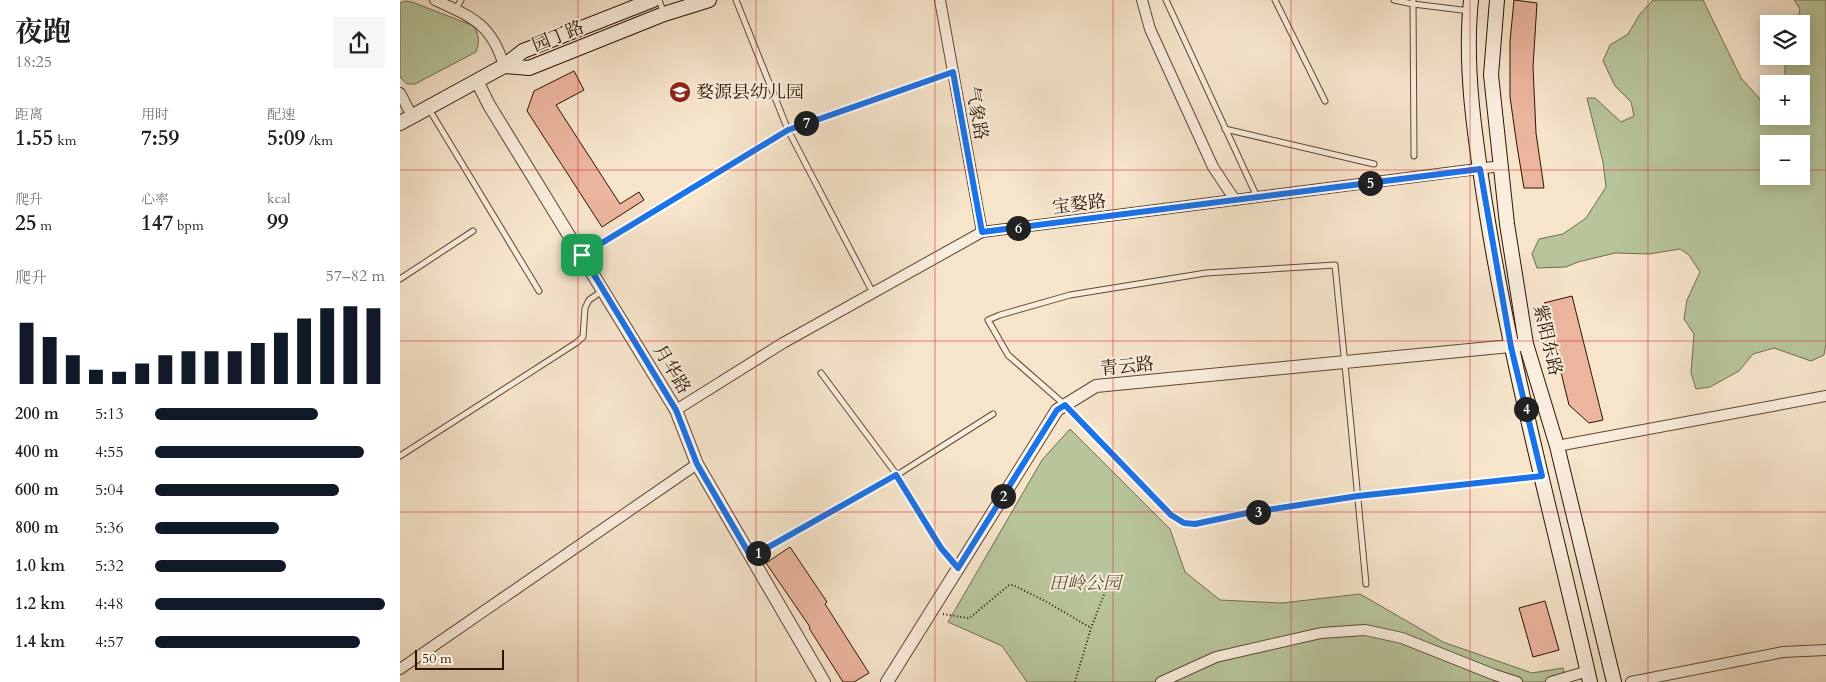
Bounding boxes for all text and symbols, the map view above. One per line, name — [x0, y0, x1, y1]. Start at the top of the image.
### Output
text: 夜跑 — [15, 13, 71, 51]
street label: 园丁路 — [528, 15, 588, 58]
map controls — [1760, 15, 1810, 185]
button: layers — [1760, 15, 1810, 65]
button: share — [333, 17, 385, 69]
text: 18:25 — [15, 51, 52, 73]
button: + — [1760, 75, 1810, 125]
school or university icon: 婺源县幼儿园 — [668, 80, 692, 104]
place label: 婺源县幼儿园 — [696, 80, 804, 105]
street label: 气象路 — [960, 84, 994, 142]
text: 距离 — [15, 105, 43, 124]
text: 用时 — [141, 105, 169, 124]
text: 配速 — [267, 105, 295, 124]
pin: 7 — [794, 110, 818, 136]
text: 7 — [803, 114, 810, 133]
text: 1.55 — [15, 124, 53, 153]
text: 7:59 — [141, 124, 179, 153]
text: 5:09 — [267, 124, 305, 153]
text: km — [53, 131, 76, 150]
text: /km — [305, 131, 333, 150]
button: − — [1760, 135, 1810, 185]
pin: 5 — [1358, 170, 1382, 196]
text: 5 — [1367, 174, 1374, 193]
text: kcal — [267, 189, 291, 208]
street label: 宝婺路 — [1051, 189, 1107, 220]
text: 爬升 — [15, 190, 43, 209]
text: 心率 — [141, 190, 169, 209]
text: 99 — [267, 208, 289, 237]
text: 25 — [15, 209, 37, 238]
text: 147 — [141, 209, 173, 238]
text: m — [37, 216, 52, 235]
text: bpm — [173, 216, 204, 235]
pin: 6 — [1006, 216, 1030, 240]
text: 6 — [1015, 219, 1022, 238]
pin — [561, 234, 603, 276]
icon: arrive — [568, 241, 596, 269]
text: 57–82 m — [326, 265, 385, 287]
text: 爬升 — [15, 267, 47, 289]
street label: 紫阳东路 — [1527, 302, 1568, 378]
street label: 月华路 — [647, 340, 696, 399]
street label: 青云路 — [1099, 351, 1155, 382]
pin: 4 — [1514, 396, 1538, 422]
text: 4 — [1523, 400, 1530, 419]
text: 200 m — [15, 403, 59, 425]
text: 5:13 — [95, 403, 124, 425]
text: 400 m — [15, 441, 59, 463]
text: 4:55 — [95, 441, 124, 463]
text: 600 m — [15, 479, 59, 501]
text: 5:04 — [95, 479, 124, 501]
pin: 2 — [990, 484, 1016, 508]
text: 2 — [1000, 487, 1007, 506]
pin: 3 — [1246, 500, 1270, 524]
text: 3 — [1255, 503, 1262, 522]
text: 800 m — [15, 517, 59, 539]
text: 5:36 — [95, 517, 124, 539]
pin: 1 — [746, 540, 770, 566]
text: 1 — [755, 544, 762, 563]
text: 1.0 km — [15, 555, 65, 577]
text: 5:32 — [95, 555, 124, 577]
park label: 田岭公园 — [1049, 571, 1124, 596]
text: 1.2 km — [15, 593, 65, 615]
text: 4:48 — [95, 593, 124, 615]
text: 1.4 km — [15, 631, 65, 653]
text: 4:57 — [95, 631, 124, 653]
scale bar — [415, 647, 504, 670]
text: 50 m — [422, 649, 452, 668]

